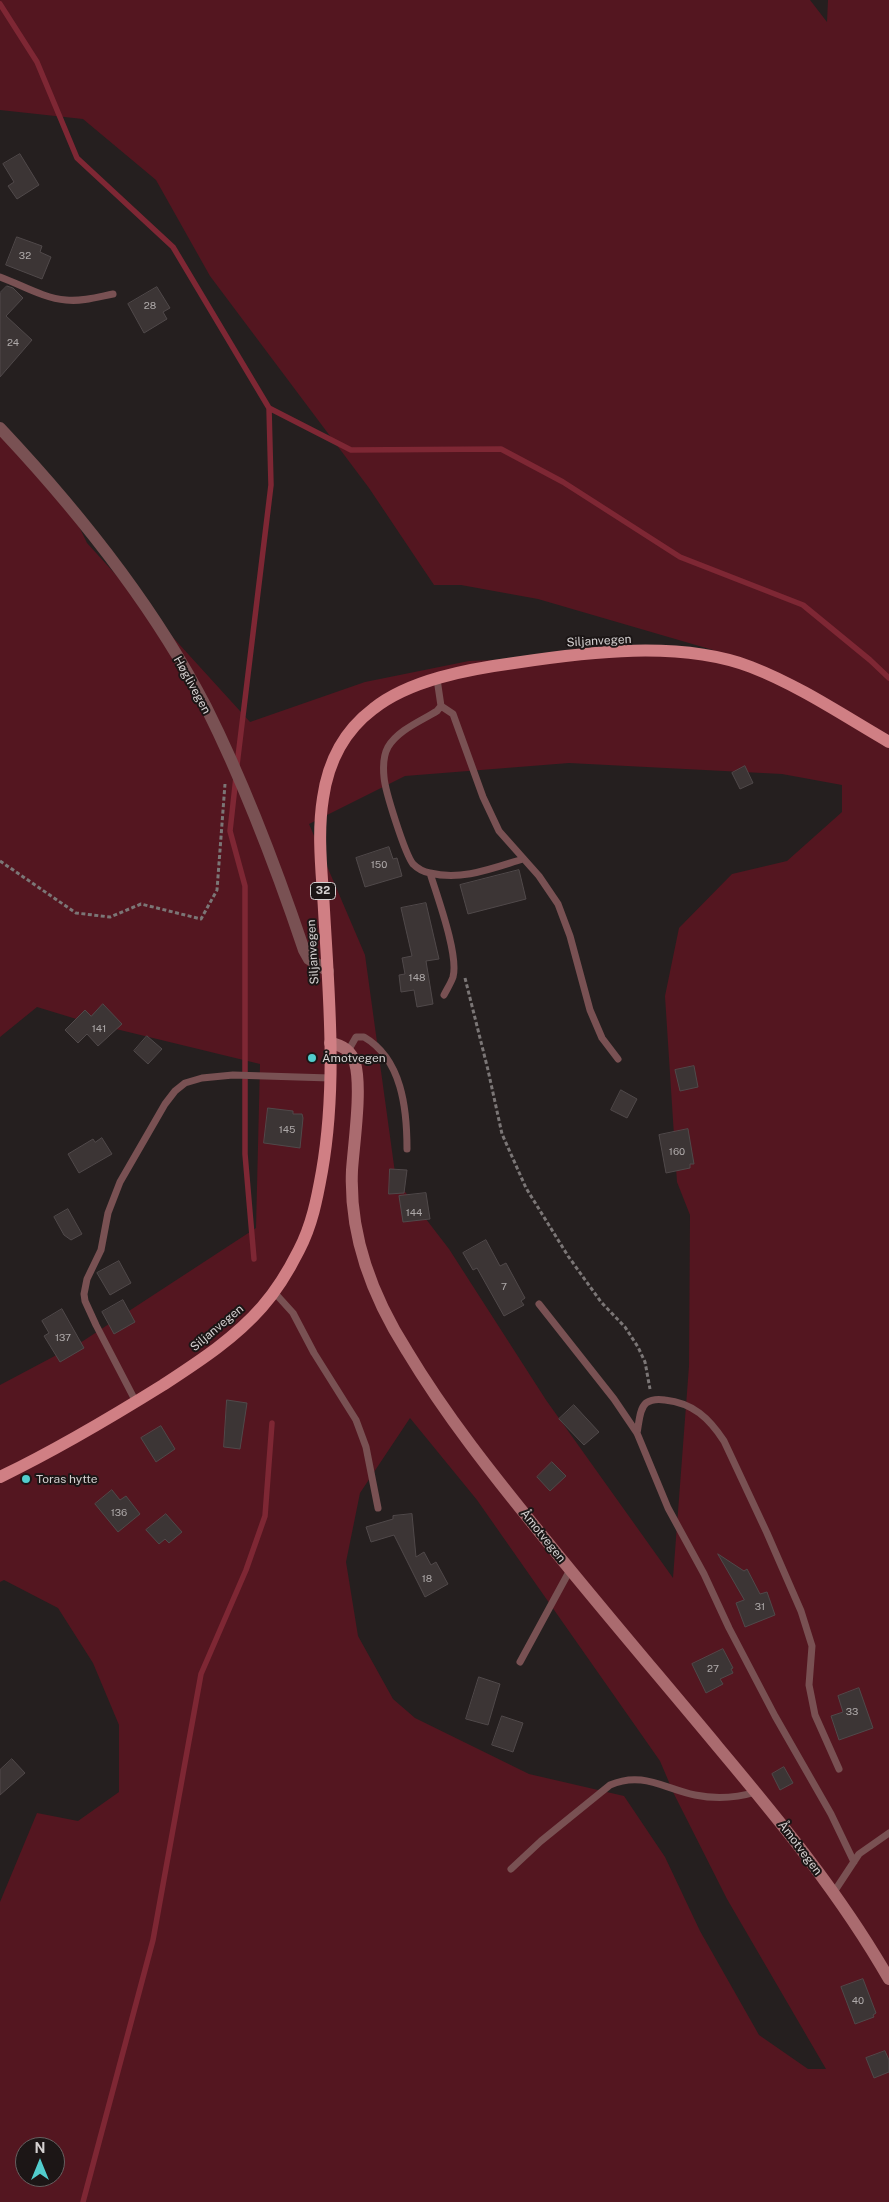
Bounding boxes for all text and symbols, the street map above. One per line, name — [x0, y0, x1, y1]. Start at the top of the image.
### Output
house number: 32 — [19, 250, 31, 262]
house number: 28 — [144, 300, 156, 312]
house number: 24 — [7, 337, 19, 349]
street label: Siljanvegen — [566, 632, 632, 650]
street label: Høglivegen — [170, 654, 214, 716]
house number: 150 — [371, 859, 387, 871]
road number: 32 — [310, 882, 336, 899]
street label: Siljanvegen — [304, 919, 322, 985]
house number: 148 — [409, 972, 425, 984]
house number: 141 — [92, 1023, 106, 1035]
place label: Åmotvegen — [322, 1051, 386, 1065]
marker: Åmotvegen — [306, 1052, 318, 1064]
house number: 145 — [279, 1124, 295, 1136]
house number: 160 — [669, 1146, 685, 1158]
house number: 144 — [406, 1207, 422, 1219]
house number: 7 — [501, 1281, 507, 1293]
street label: Siljanvegen — [188, 1302, 246, 1354]
house number: 137 — [55, 1332, 71, 1344]
place label: Toras hytte — [36, 1472, 98, 1486]
marker: Toras hytte — [20, 1473, 32, 1485]
house number: 136 — [111, 1507, 127, 1519]
street label: Åmotvegen — [517, 1507, 569, 1565]
house number: 18 — [422, 1573, 432, 1585]
house number: 31 — [755, 1601, 765, 1613]
house number: 27 — [707, 1663, 719, 1675]
house number: 33 — [846, 1706, 858, 1718]
street label: Åmotvegen — [775, 1818, 825, 1878]
house number: 40 — [852, 1995, 864, 2007]
north arrow — [15, 2137, 65, 2187]
text: N — [35, 2140, 45, 2156]

